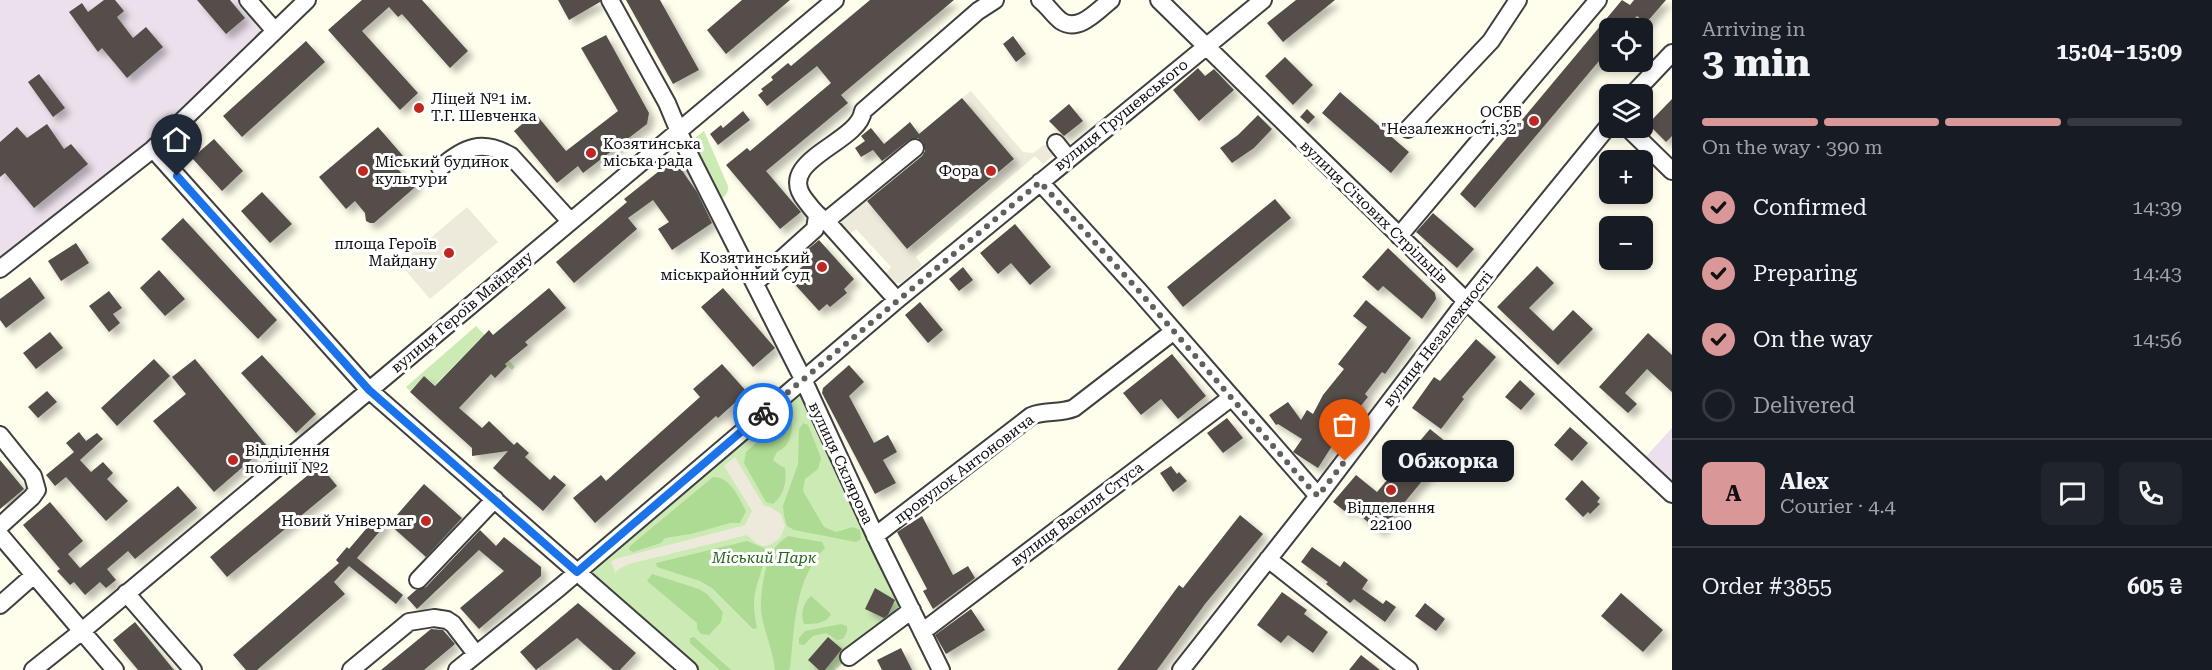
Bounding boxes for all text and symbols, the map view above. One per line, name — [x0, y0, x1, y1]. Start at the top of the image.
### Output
text: Arriving in — [1702, 17, 1805, 41]
map controls — [1599, 18, 1653, 270]
button: locate — [1599, 18, 1653, 72]
text: 15:04–15:09 — [2056, 39, 2182, 64]
text: 3 min — [1702, 40, 1810, 86]
street label: вулиця Грушевського — [1050, 55, 1192, 175]
button: layers — [1599, 84, 1653, 138]
place label: Ліцей №1 ім. Т.Г. Шевченка — [431, 90, 537, 125]
marker: Ліцей №1 ім. Т.Г. Шевченка — [412, 101, 426, 115]
place label: ОСББ "Незалежності,32" — [1381, 103, 1522, 138]
pin — [151, 114, 202, 176]
marker: ОСББ "Незалежності,32" — [1527, 114, 1541, 128]
icon: home — [160, 123, 193, 156]
place label: Козятинська міська рада — [603, 135, 701, 170]
text: On the way · 390 m — [1702, 135, 1883, 159]
street label: вулиця Січових Стрільців — [1296, 137, 1452, 287]
marker: Козятинська міська рада — [584, 146, 598, 160]
button: + — [1599, 150, 1653, 204]
place label: Міський будинок культури — [375, 153, 510, 188]
place label: Фора — [939, 162, 979, 180]
marker: Міський будинок культури — [356, 164, 370, 178]
marker: Фора — [984, 164, 998, 178]
icon: check — [1702, 191, 1735, 224]
text: Confirmed — [1753, 195, 1867, 220]
text: 14:39 — [2132, 195, 2182, 219]
button: − — [1599, 216, 1653, 270]
place label: площа Героїв Майдану — [334, 235, 437, 270]
marker: площа Героїв Майдану — [442, 246, 456, 260]
street label: вулиця Героїв Майдану — [388, 247, 537, 377]
place label: Козятинський міськрайонний суд — [661, 249, 811, 284]
icon: check — [1702, 257, 1735, 290]
marker: Козятинський міськрайонний суд — [815, 260, 829, 274]
text: Preparing — [1753, 261, 1857, 286]
text: 14:43 — [2132, 261, 2182, 285]
street label: вулиця Незалежності — [1379, 267, 1497, 410]
icon: check — [1702, 323, 1735, 356]
text: On the way — [1753, 327, 1873, 352]
text: 14:56 — [2132, 327, 2182, 351]
courier — [733, 383, 793, 443]
text: Delivered — [1753, 393, 1855, 418]
icon: bike — [747, 397, 780, 430]
street label: вулиця Склярова — [805, 399, 877, 527]
pin — [1319, 399, 1370, 461]
icon: bag — [1328, 408, 1361, 441]
street label: провулок Антоновича — [891, 411, 1037, 527]
callout: Обжорка — [1381, 440, 1513, 482]
place label: Відділення поліції №2 — [245, 442, 330, 477]
text: Обжорка — [1398, 449, 1498, 473]
marker: Відділення поліції №2 — [226, 453, 240, 467]
street label: вулиця Василя Стуса — [1007, 458, 1147, 570]
button: chat — [2041, 462, 2104, 525]
button: phone — [2119, 462, 2182, 525]
text: Alex — [1780, 469, 1829, 494]
text: A — [1726, 481, 1741, 506]
marker: Відделення 22100 — [1384, 483, 1398, 497]
text: Courier · 4.4 — [1780, 494, 1896, 518]
place label: Відделення 22100 — [1347, 499, 1435, 534]
place label: Новий Універмаг — [281, 512, 414, 530]
marker: Новий Універмаг — [419, 514, 433, 528]
park label: Міський Парк — [711, 549, 817, 567]
text: Order #3855 — [1702, 574, 1832, 599]
text: 605 ₴ — [2127, 574, 2182, 599]

